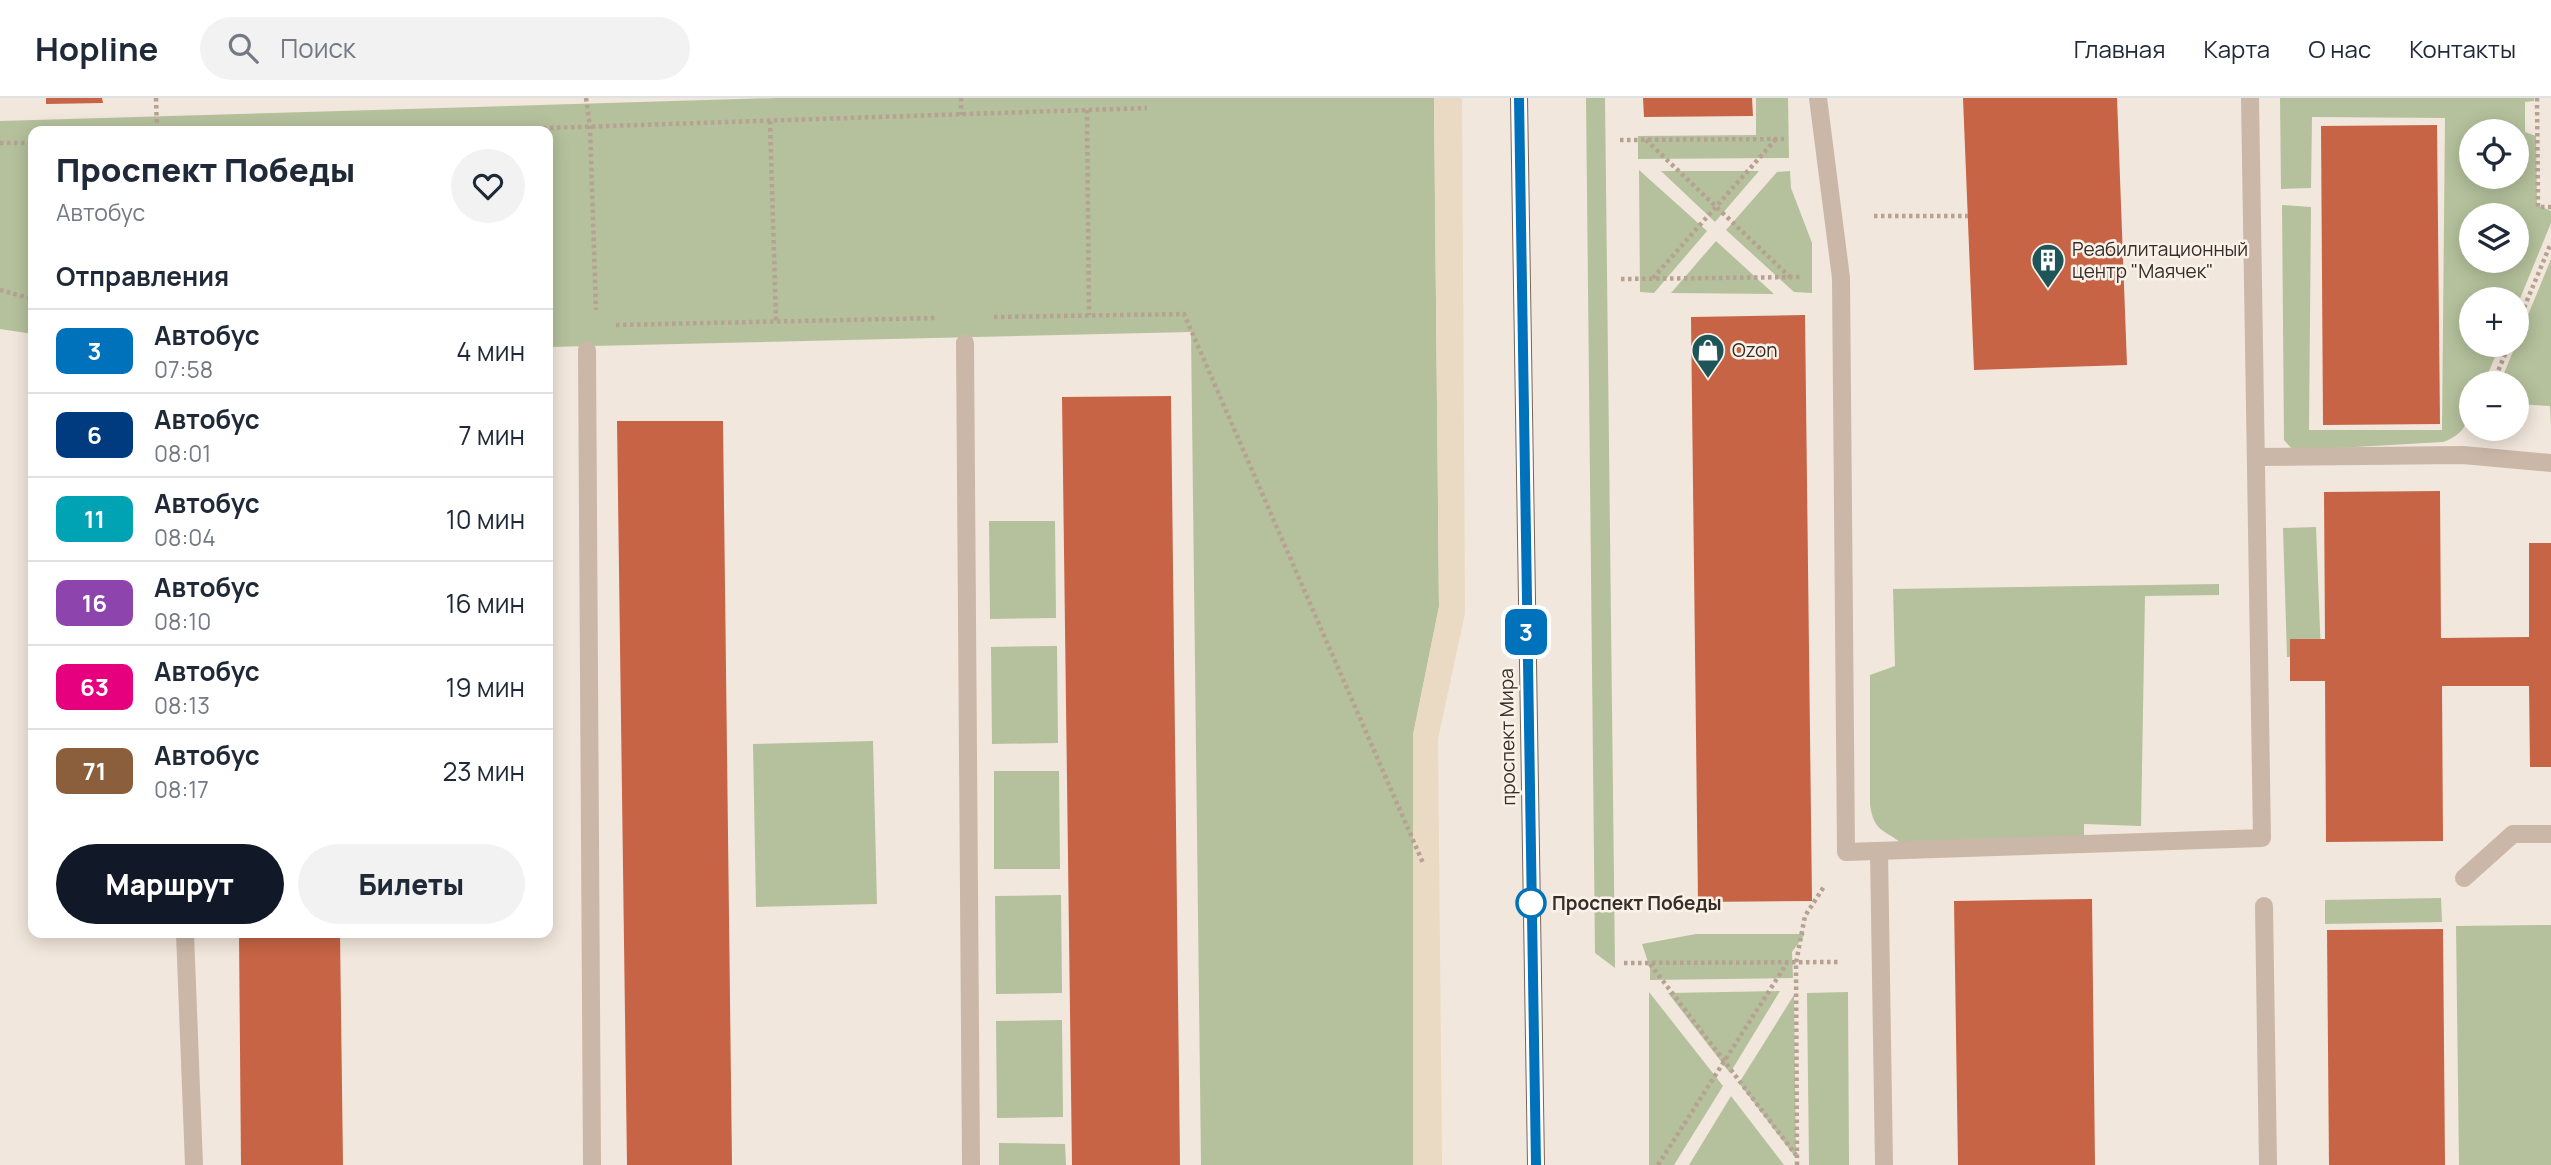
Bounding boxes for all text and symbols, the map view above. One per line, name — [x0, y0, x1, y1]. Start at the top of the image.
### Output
search box — [200, 17, 690, 80]
text: Hopline — [35, 26, 158, 71]
icon: search — [224, 29, 262, 67]
text: Поиск — [280, 30, 356, 66]
text: Главная — [2074, 32, 2165, 65]
text: Карта — [2203, 32, 2270, 65]
text: О нас — [2308, 32, 2371, 65]
text: Контакты — [2409, 32, 2516, 65]
map controls — [2459, 119, 2529, 441]
button: locate — [2459, 119, 2529, 189]
text: Проспект Победы — [56, 147, 355, 192]
button: heart — [451, 149, 525, 223]
text: Автобус — [56, 196, 145, 228]
button: layers — [2459, 203, 2529, 273]
place label: Реабилитационный центр "Маячек" — [2072, 236, 2248, 284]
building icon: Реабилитационный центр "Маячек" — [2029, 241, 2067, 290]
text: Отправления — [56, 258, 229, 294]
button: + — [2459, 287, 2529, 357]
text: Автобус — [154, 317, 260, 353]
shop icon: Ozon — [1689, 331, 1727, 380]
text: 4 мин — [456, 333, 525, 369]
text: 3 — [88, 334, 101, 367]
place label: Ozon — [1732, 337, 1778, 363]
text: 07:58 — [154, 353, 213, 385]
button: − — [2459, 371, 2529, 441]
text: Автобус — [154, 401, 260, 437]
text: 7 мин — [459, 417, 525, 453]
text: 6 — [87, 418, 102, 451]
text: 08:01 — [154, 437, 211, 469]
text: Автобус — [154, 485, 260, 521]
text: 10 мин — [446, 501, 525, 537]
text: 11 — [84, 502, 105, 535]
text: 08:04 — [154, 521, 216, 553]
text: Автобус — [154, 569, 260, 605]
text: 16 мин — [445, 585, 525, 621]
text: 16 — [82, 586, 107, 619]
text: 08:10 — [154, 605, 211, 637]
line badge: 3 — [1503, 609, 1549, 655]
text: 3 — [1519, 615, 1533, 648]
text: Автобус — [154, 653, 260, 689]
street label: проспект Мира — [1493, 668, 1521, 806]
text: 19 мин — [445, 669, 525, 705]
text: 63 — [80, 670, 109, 703]
text: 08:13 — [154, 689, 210, 721]
text: Автобус — [154, 737, 260, 773]
text: 23 мин — [442, 753, 525, 789]
text: 71 — [83, 754, 106, 787]
text: 08:17 — [154, 773, 209, 805]
button: Маршрут — [56, 844, 284, 924]
button: Билеты — [298, 844, 525, 924]
marker: Проспект Победы — [1516, 888, 1546, 918]
place label: Проспект Победы — [1552, 890, 1722, 916]

